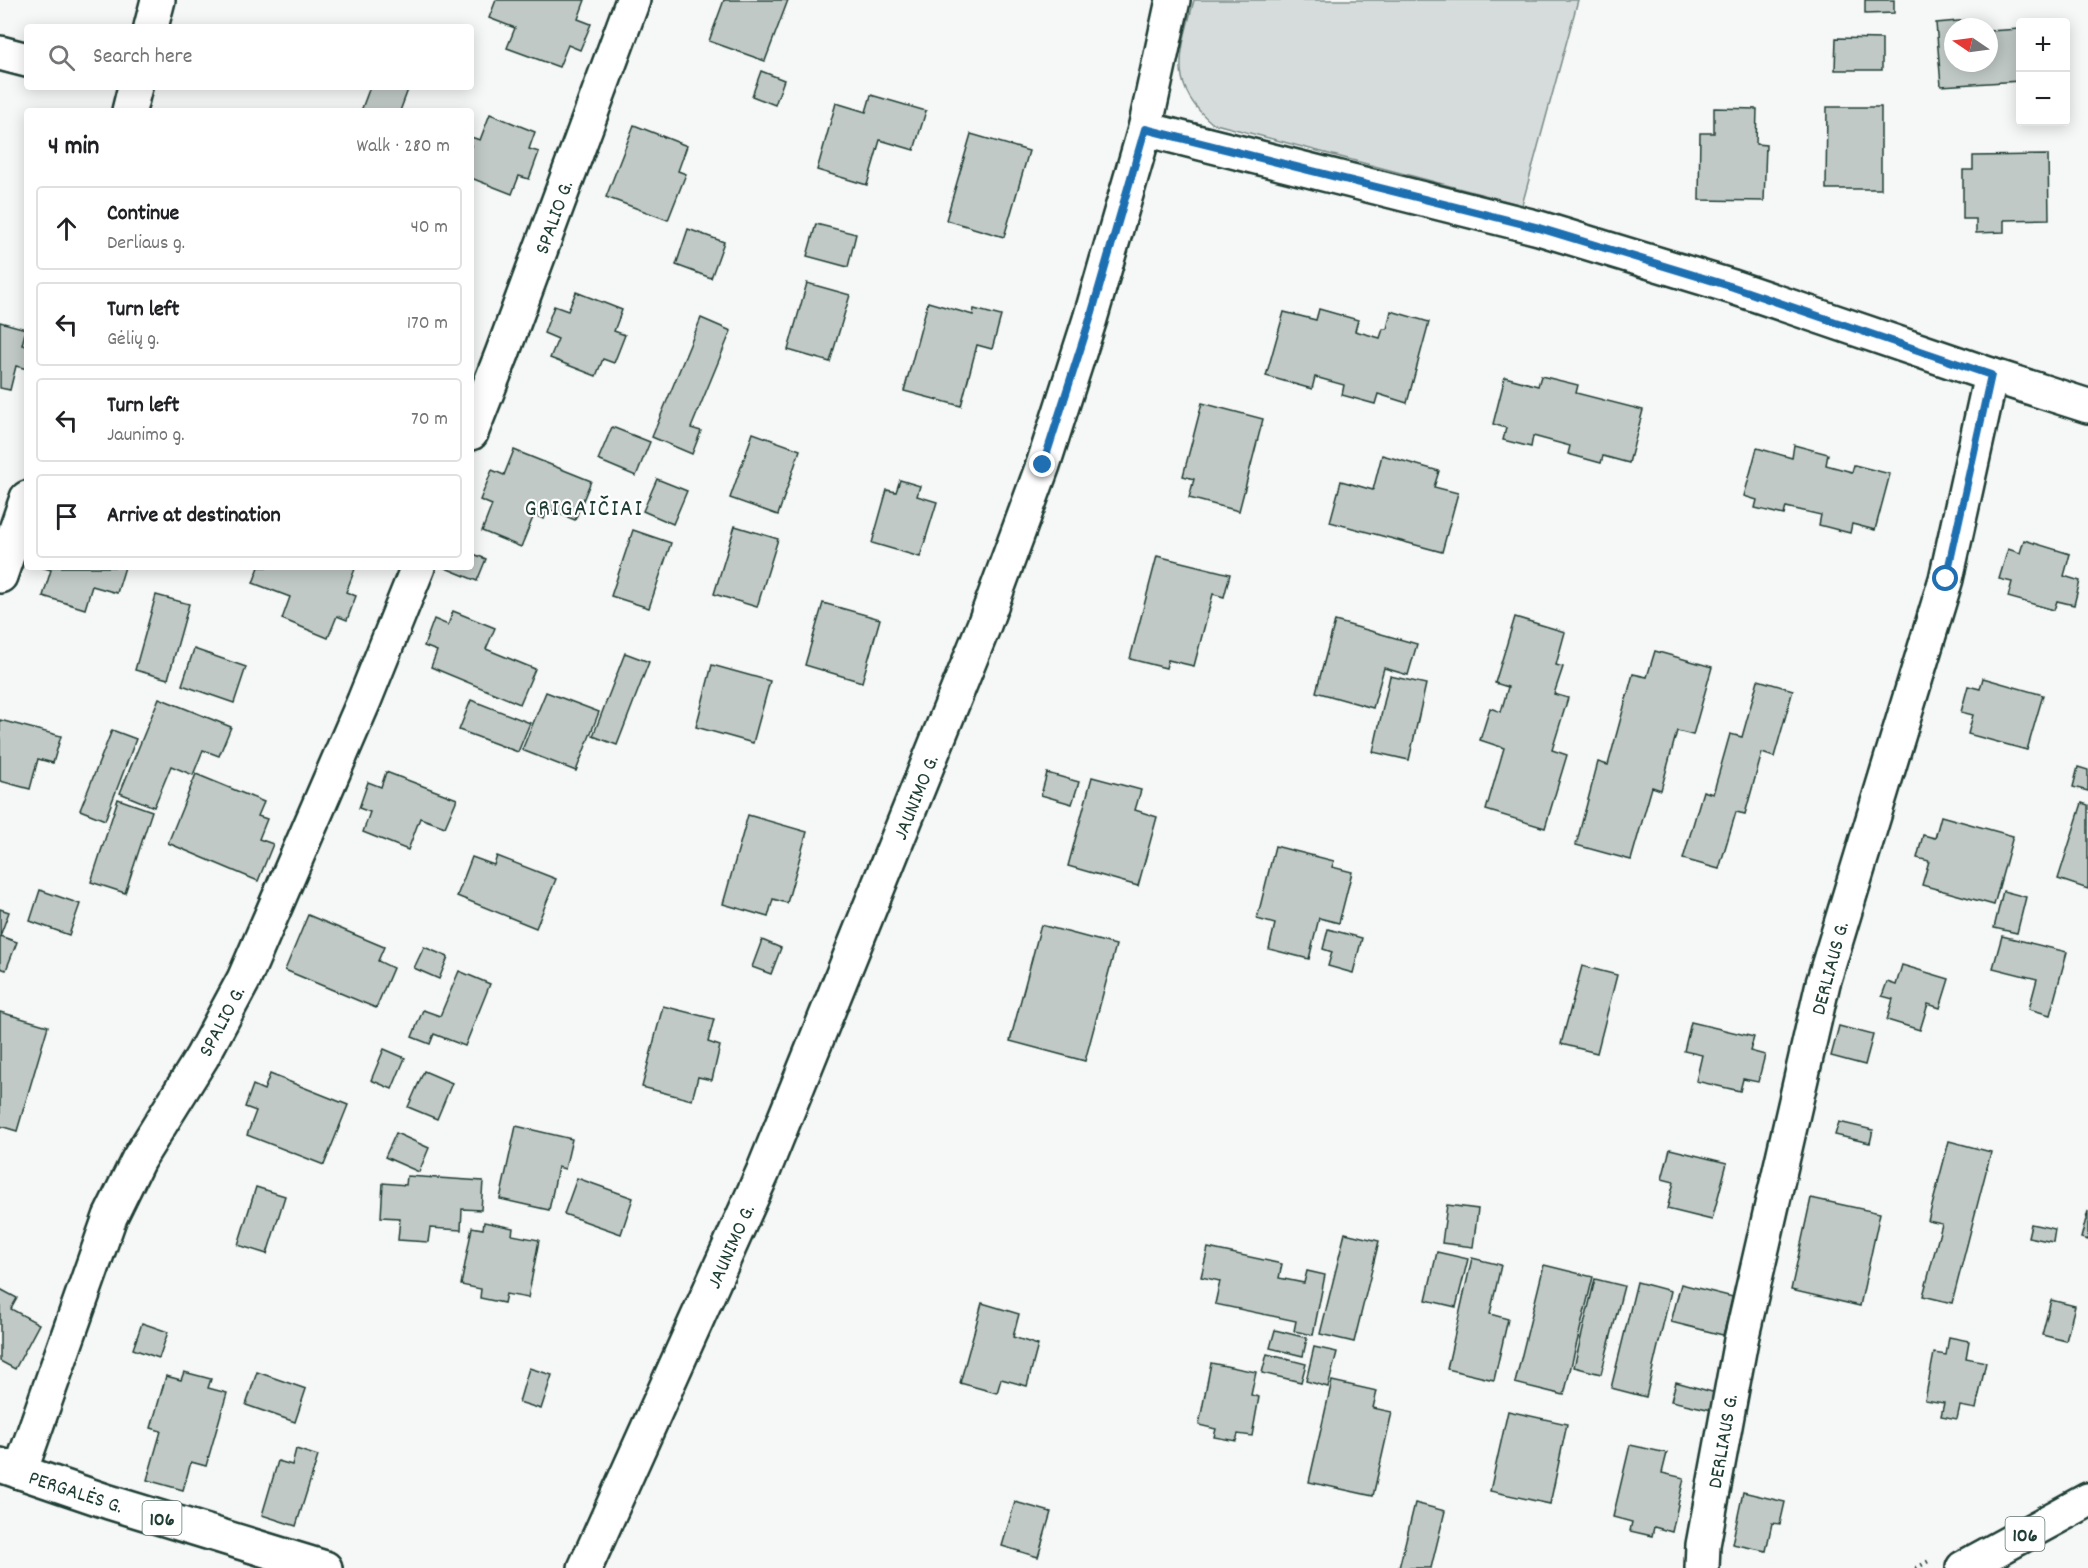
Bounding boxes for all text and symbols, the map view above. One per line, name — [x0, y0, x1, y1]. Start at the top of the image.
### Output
north arrow — [1944, 18, 1998, 72]
map controls — [2016, 18, 2070, 126]
button: + — [2016, 18, 2070, 72]
search box — [24, 24, 474, 90]
icon: search — [45, 41, 78, 74]
text: Search here — [93, 42, 192, 73]
button: − — [2016, 72, 2070, 126]
text: 4 min — [48, 129, 99, 166]
text: Walk · 280 m — [356, 133, 450, 161]
street label: SPALIO G. — [529, 177, 583, 259]
text: Continue — [107, 199, 179, 230]
icon: ahead — [50, 212, 83, 245]
text: 40 m — [410, 214, 448, 242]
text: Derliaus g. — [107, 230, 185, 258]
text: Turn left — [107, 295, 179, 326]
icon: left — [50, 308, 83, 341]
text: 170 m — [407, 310, 448, 338]
text: Gėlių g. — [107, 326, 159, 354]
text: Turn left — [107, 391, 179, 422]
icon: left — [50, 404, 83, 437]
text: 70 m — [411, 406, 448, 434]
text: Jaunimo g. — [107, 422, 184, 450]
route end — [1029, 451, 1055, 477]
district label: GRIGAIČIAI — [525, 493, 643, 527]
icon: arrive — [50, 500, 83, 533]
text: Arrive at destination — [107, 501, 281, 532]
route start — [1932, 565, 1958, 591]
street label: JAUNIMO G. — [887, 751, 948, 845]
street label: DERLIAUS G. — [1805, 919, 1859, 1019]
street label: SPALIO G. — [192, 982, 255, 1063]
street label: JAUNIMO G. — [701, 1200, 765, 1294]
street label: DERLIAUS G. — [1702, 1392, 1748, 1491]
street label: PERGALĖS G. — [24, 1464, 126, 1523]
road number: 106 — [142, 1501, 182, 1535]
road number: 106 — [2006, 1517, 2044, 1551]

